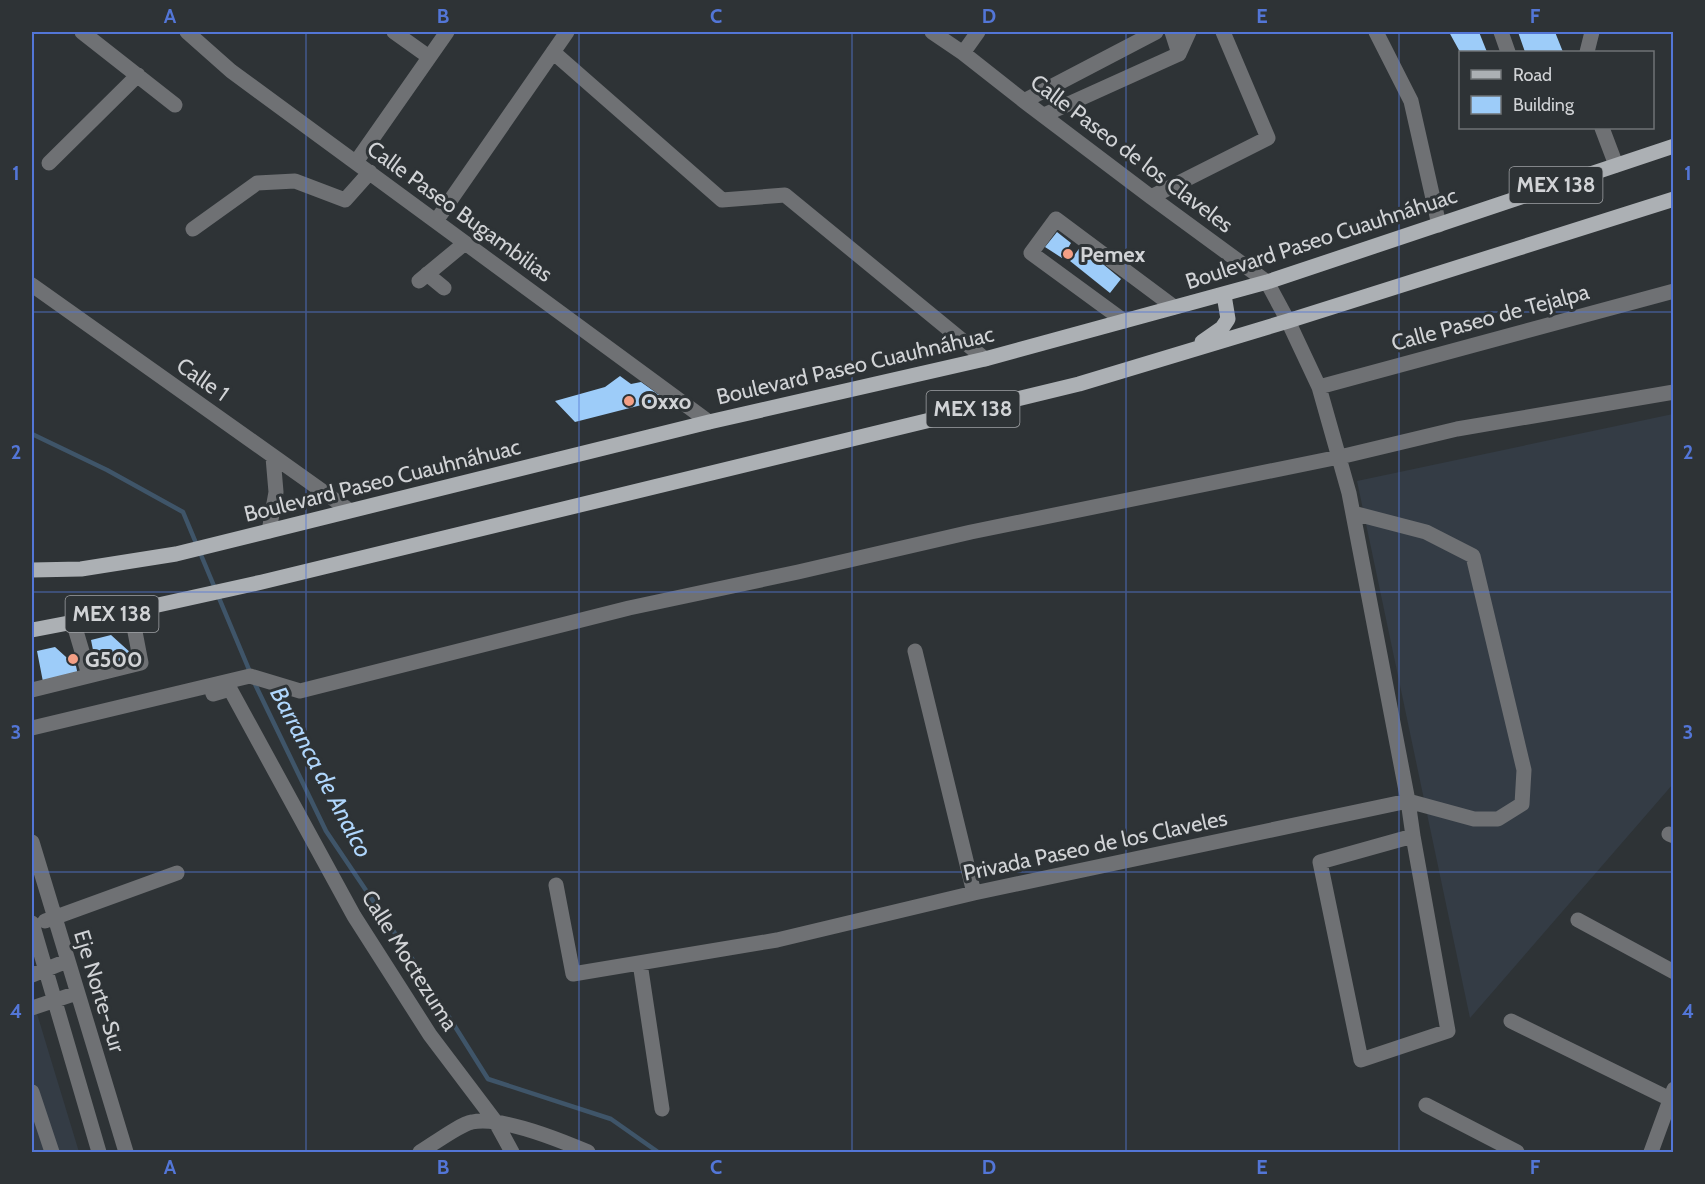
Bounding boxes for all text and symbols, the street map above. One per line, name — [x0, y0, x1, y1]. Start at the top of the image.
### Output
text: A — [164, 4, 177, 28]
text: B — [437, 4, 449, 28]
text: C — [710, 4, 722, 28]
text: D — [982, 4, 996, 28]
text: E — [1256, 4, 1268, 28]
text: F — [1530, 4, 1541, 28]
legend — [1459, 51, 1654, 129]
text: Road — [1513, 64, 1552, 86]
street label: Calle Paseo de los Claveles — [1025, 68, 1238, 238]
text: Building — [1513, 94, 1575, 116]
street label: Calle Paseo Bugambilias — [362, 135, 558, 288]
text: 1 — [12, 161, 20, 185]
text: 1 — [1684, 161, 1692, 185]
road number: MEX 138 — [1510, 167, 1602, 203]
street label: Boulevard Paseo Cuauhnáhuac — [1182, 182, 1460, 295]
place label: Pemex — [1080, 241, 1146, 268]
marker: Pemex — [1061, 247, 1075, 261]
street label: Calle Paseo de Tejalpa — [1388, 278, 1592, 357]
street label: Boulevard Paseo Cuauhnáhuac — [714, 320, 997, 411]
street label: Calle 1 — [171, 352, 234, 407]
place label: Oxxo — [641, 388, 691, 415]
road number: MEX 138 — [926, 391, 1020, 427]
marker: Oxxo — [622, 394, 636, 408]
street label: Boulevard Paseo Cuauhnáhuac — [241, 433, 523, 528]
text: 2 — [11, 440, 21, 464]
text: 2 — [1683, 440, 1693, 464]
road number: MEX 138 — [66, 596, 158, 632]
place label: G500 — [85, 646, 143, 673]
marker: G500 — [66, 652, 80, 666]
water label: Barranca de Analco — [264, 681, 379, 862]
text: 3 — [11, 720, 21, 744]
text: 3 — [1683, 720, 1693, 744]
street label: Privada Paseo de los Claveles — [961, 804, 1230, 887]
street label: Calle Moctezuma — [356, 885, 464, 1036]
street label: Eje Norte-Sur — [68, 927, 131, 1056]
text: 4 — [10, 999, 22, 1023]
text: 4 — [1682, 999, 1694, 1023]
text: A — [164, 1155, 177, 1179]
text: B — [437, 1155, 449, 1179]
text: C — [710, 1155, 722, 1179]
text: D — [982, 1155, 996, 1179]
text: E — [1256, 1155, 1268, 1179]
text: F — [1530, 1155, 1541, 1179]

